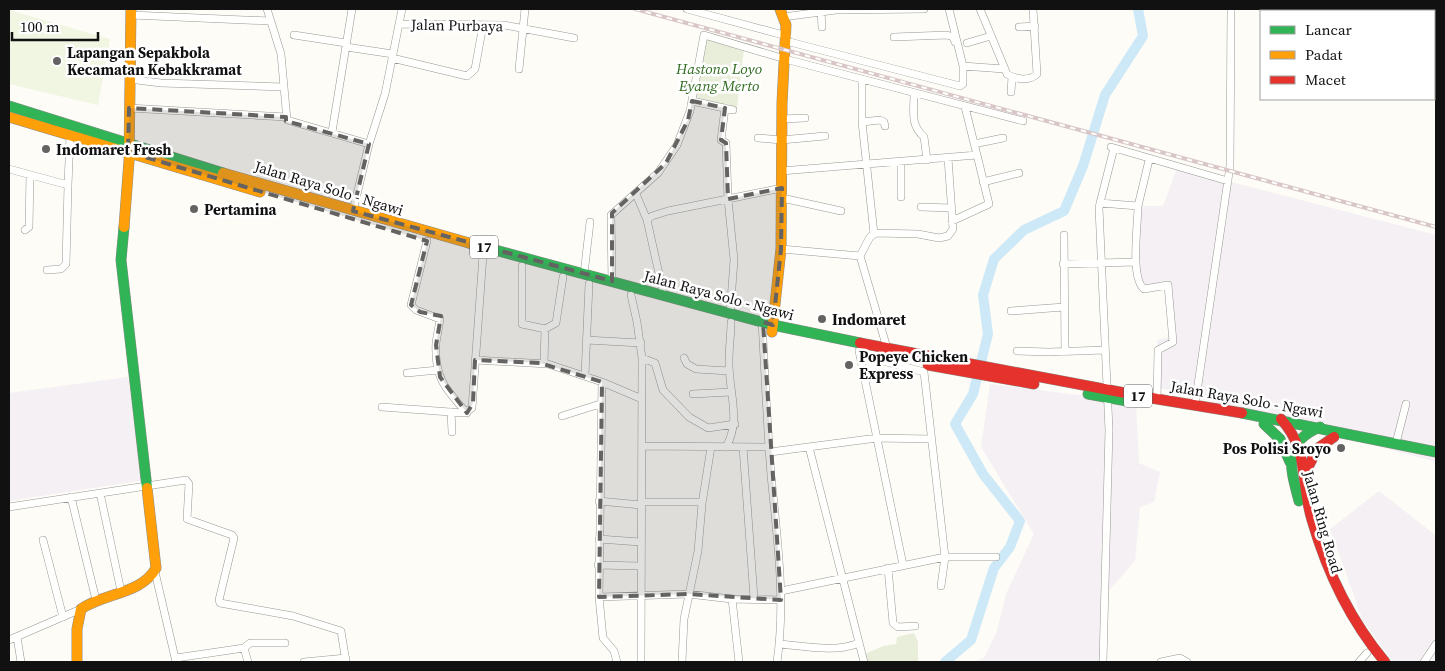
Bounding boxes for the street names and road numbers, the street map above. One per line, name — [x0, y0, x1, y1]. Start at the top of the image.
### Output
street label: Jalan Purbaya — [410, 14, 504, 36]
street label: Jalan Raya Solo - Ngawi — [251, 155, 406, 221]
road number: 17 — [470, 236, 498, 258]
street label: Jalan Raya Solo - Ngawi — [641, 265, 796, 325]
street label: Jalan Raya Solo - Ngawi — [1168, 375, 1325, 423]
road number: 17 — [1124, 384, 1152, 408]
street label: Jalan Ring Road — [1298, 467, 1348, 576]

